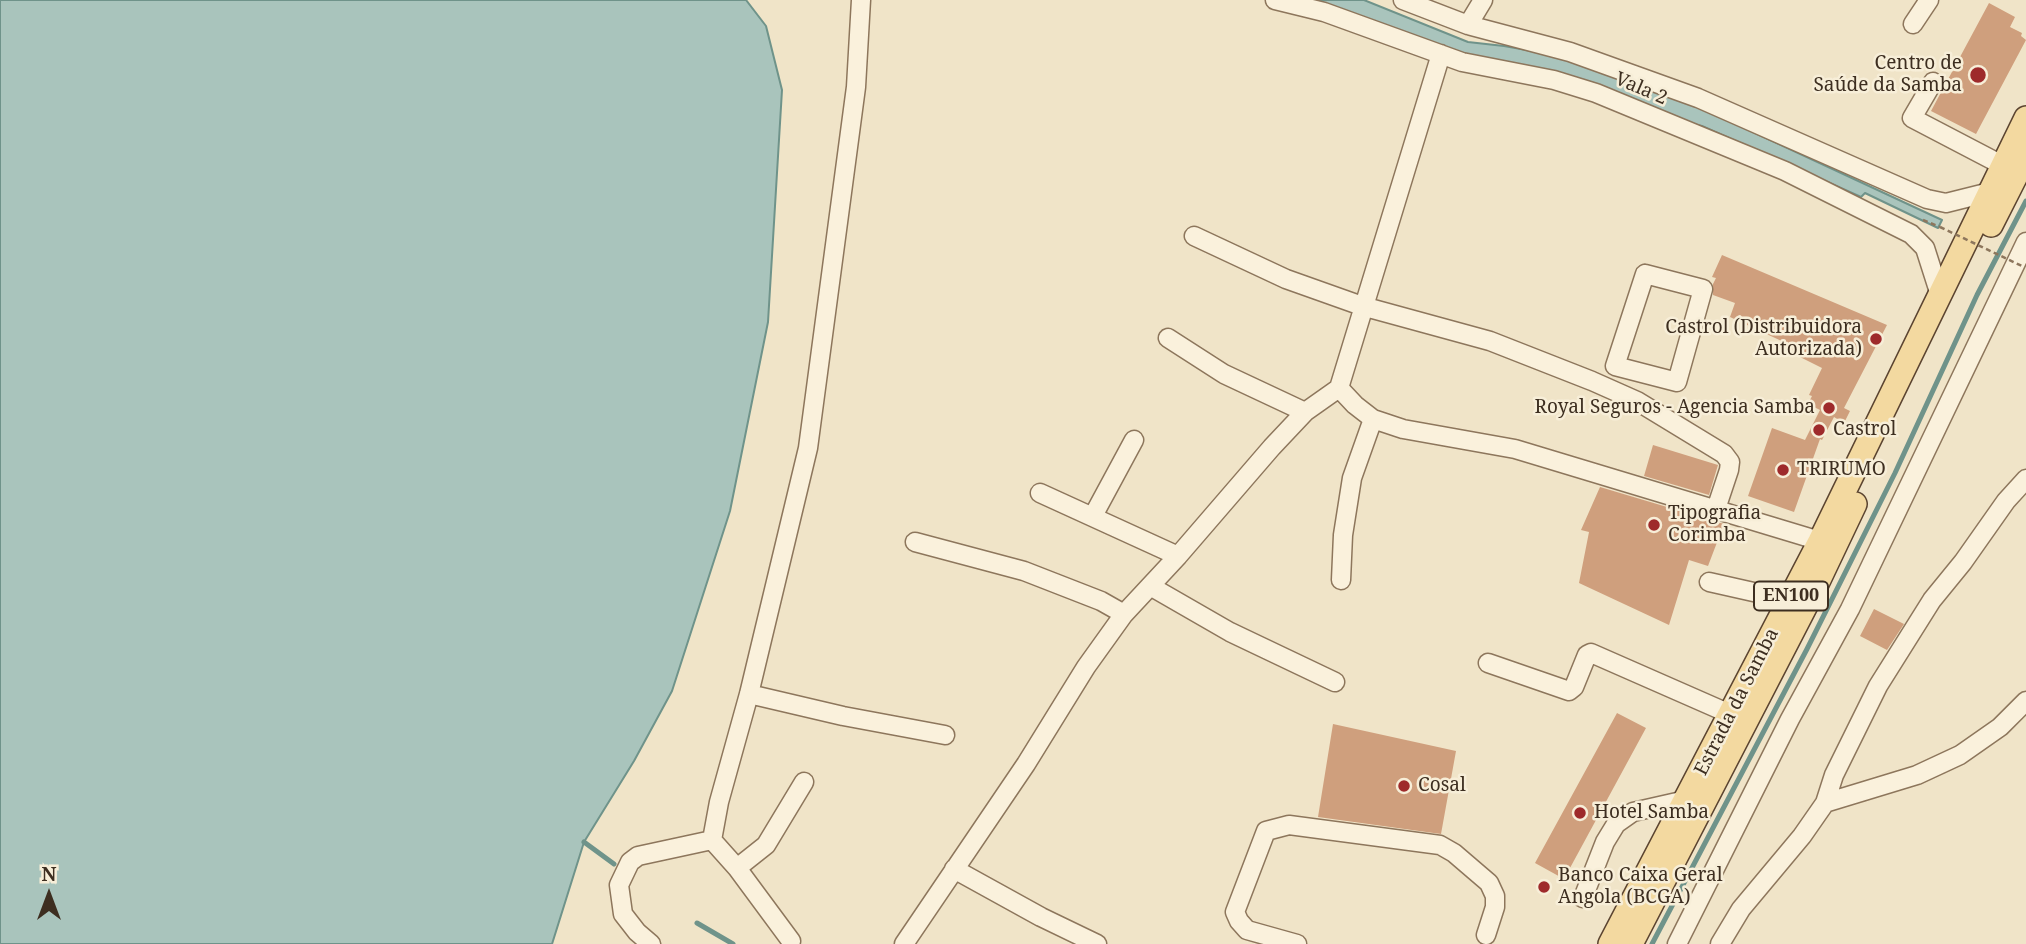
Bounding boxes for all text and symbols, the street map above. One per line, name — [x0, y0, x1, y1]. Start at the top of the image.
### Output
place label: Centro de Saúde da Samba — [1813, 53, 1962, 97]
marker: Centro de Saúde da Samba — [1968, 65, 1988, 85]
street label: Vala 2 — [1611, 68, 1671, 110]
place label: Castrol (Distribuidora Autorizada) — [1665, 317, 1862, 361]
marker: Castrol (Distribuidora Autorizada) — [1868, 331, 1884, 347]
place label: Royal Seguros - Agencia Samba — [1535, 397, 1815, 419]
marker: Royal Seguros - Agencia Samba — [1821, 400, 1837, 416]
place label: Castrol — [1833, 419, 1896, 441]
marker: Castrol — [1811, 422, 1827, 438]
place label: TRIRUMO — [1797, 459, 1886, 481]
marker: TRIRUMO — [1775, 462, 1791, 478]
place label: Tipografia Corimba — [1668, 503, 1761, 547]
marker: Tipografia Corimba — [1646, 517, 1662, 533]
road number: EN100 — [1754, 582, 1828, 610]
street label: Estrada da Samba — [1690, 625, 1784, 779]
place label: Cosal — [1418, 775, 1466, 797]
marker: Cosal — [1396, 778, 1412, 794]
place label: Hotel Samba — [1594, 802, 1709, 824]
marker: Hotel Samba — [1572, 805, 1588, 821]
north arrow — [14, 860, 84, 930]
text: N — [42, 861, 56, 887]
place label: Banco Caixa Geral Angola (BCGA) — [1558, 865, 1723, 909]
marker: Banco Caixa Geral Angola (BCGA) — [1536, 879, 1552, 895]

